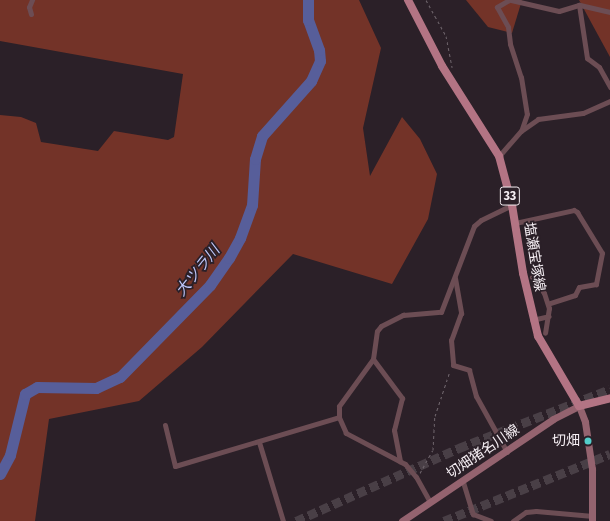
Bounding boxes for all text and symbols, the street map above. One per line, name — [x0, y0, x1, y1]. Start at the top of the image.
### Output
road number: 33 — [499, 185, 521, 207]
street label: 塩瀬宝塚線 — [520, 221, 548, 293]
water label: 大ツラ川 — [172, 242, 224, 300]
street label: 切畑猪名川線 — [443, 422, 523, 482]
place label: 切畑 — [552, 433, 580, 449]
marker: 切畑 — [583, 436, 593, 446]

